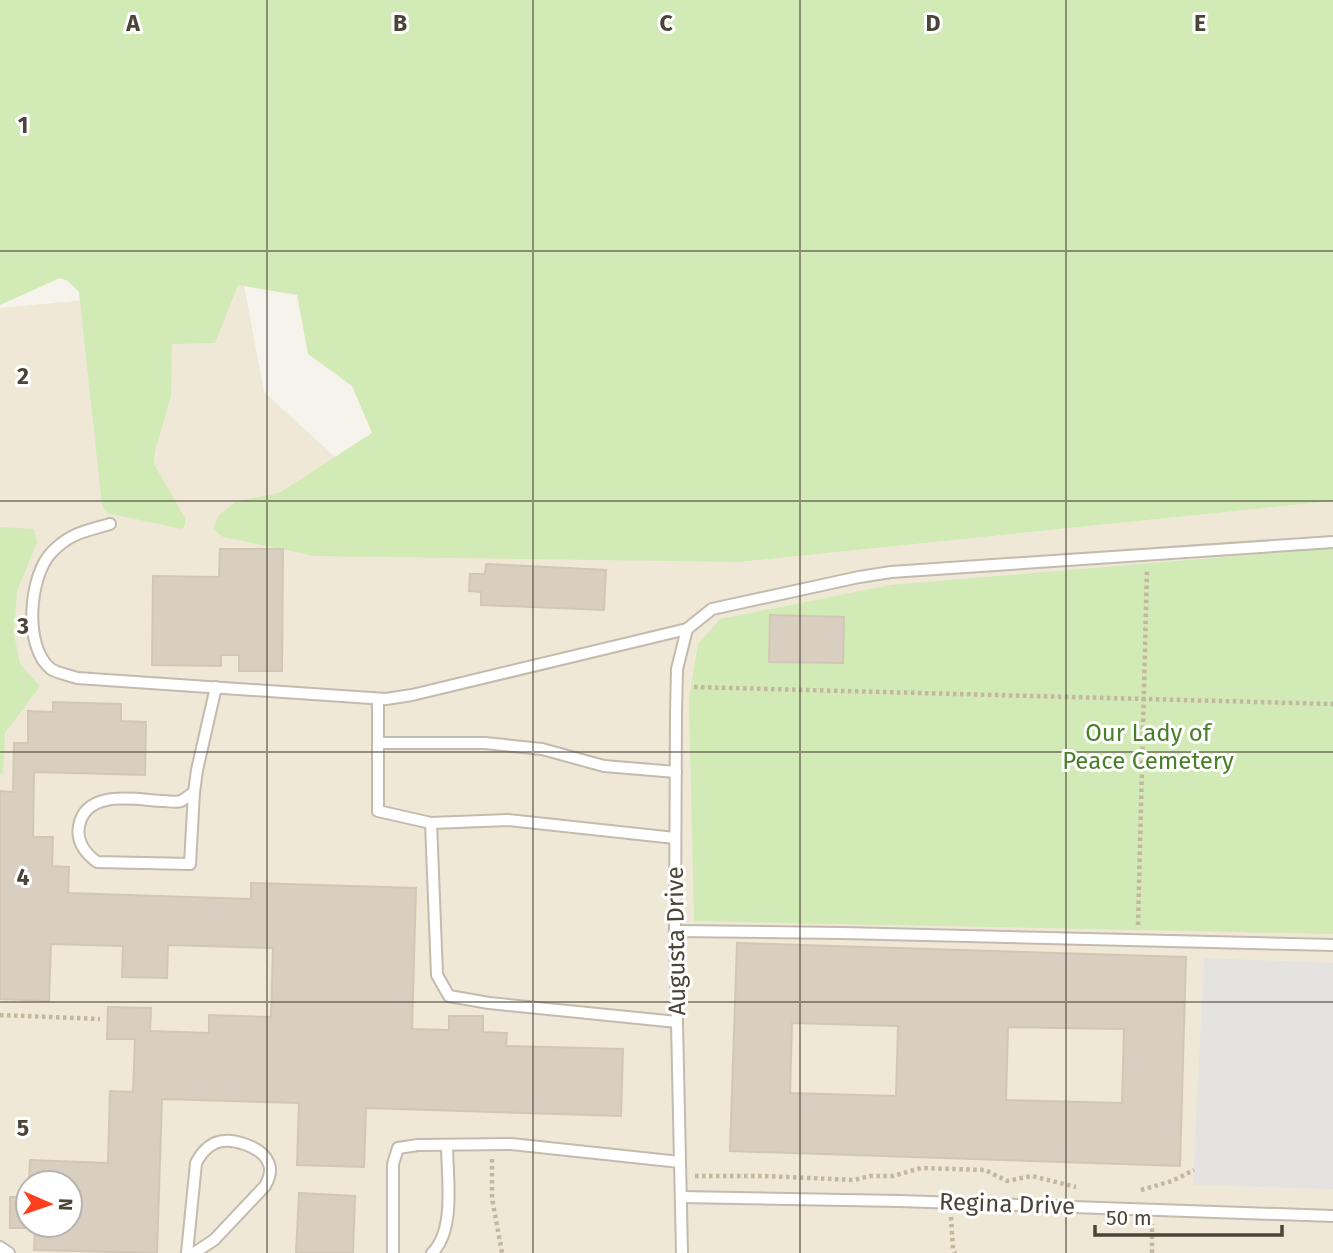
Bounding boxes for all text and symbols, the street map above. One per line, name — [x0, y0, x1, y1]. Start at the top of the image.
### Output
text: A — [125, 9, 140, 37]
text: B — [393, 9, 407, 37]
text: C — [659, 9, 673, 37]
text: D — [926, 9, 941, 37]
text: E — [1194, 9, 1206, 37]
text: 1 — [18, 111, 28, 139]
text: 2 — [17, 362, 29, 390]
text: 3 — [16, 612, 29, 640]
park label: Our Lady of Peace Cemetery — [1062, 719, 1234, 775]
text: 4 — [17, 863, 30, 891]
street label: Augusta Drive — [661, 866, 691, 1016]
text: 5 — [17, 1114, 29, 1142]
north arrow — [14, 1169, 84, 1239]
street label: Regina Drive — [938, 1188, 1076, 1220]
scale bar — [1095, 1194, 1282, 1238]
text: N — [54, 1198, 77, 1211]
text: 50 m — [1106, 1205, 1152, 1231]

